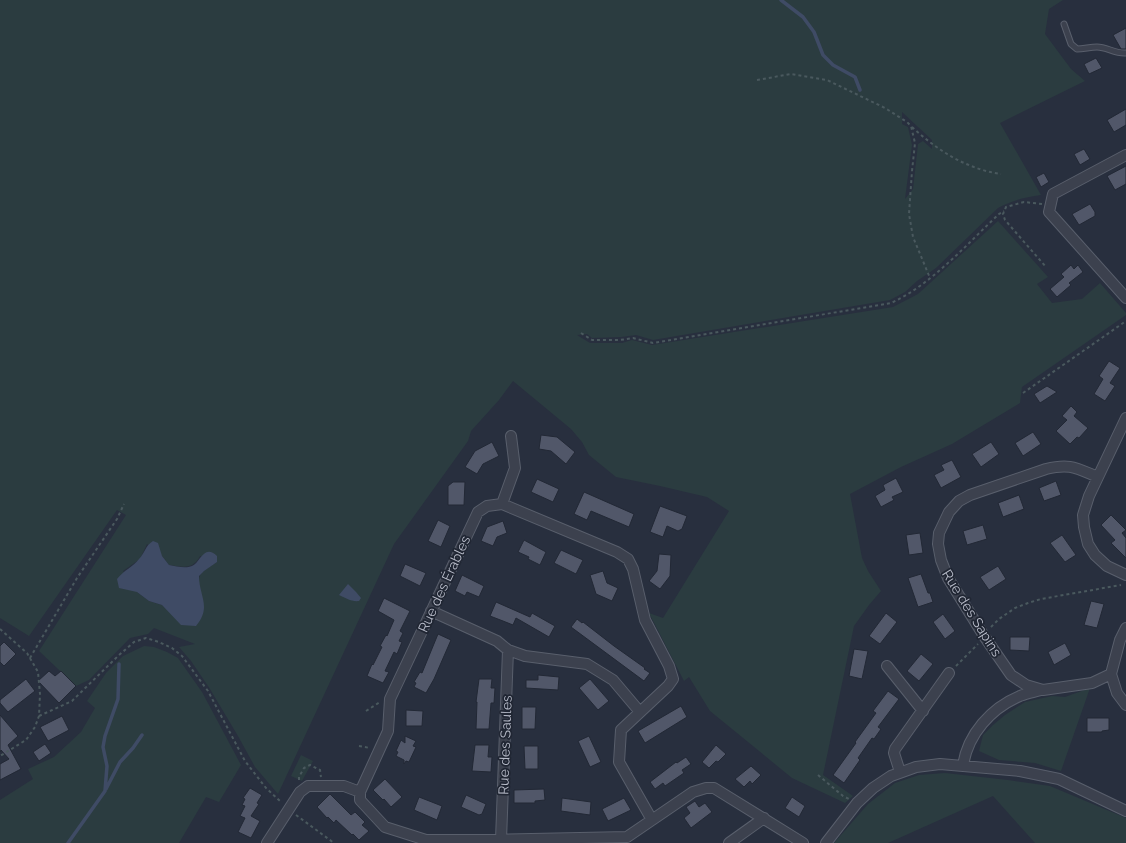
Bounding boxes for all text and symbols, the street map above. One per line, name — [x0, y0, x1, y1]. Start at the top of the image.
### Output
street label: Rue des Érables — [414, 532, 473, 635]
street label: Rue des Sapins — [939, 567, 1005, 659]
street label: Rue des Saules — [495, 695, 515, 795]

